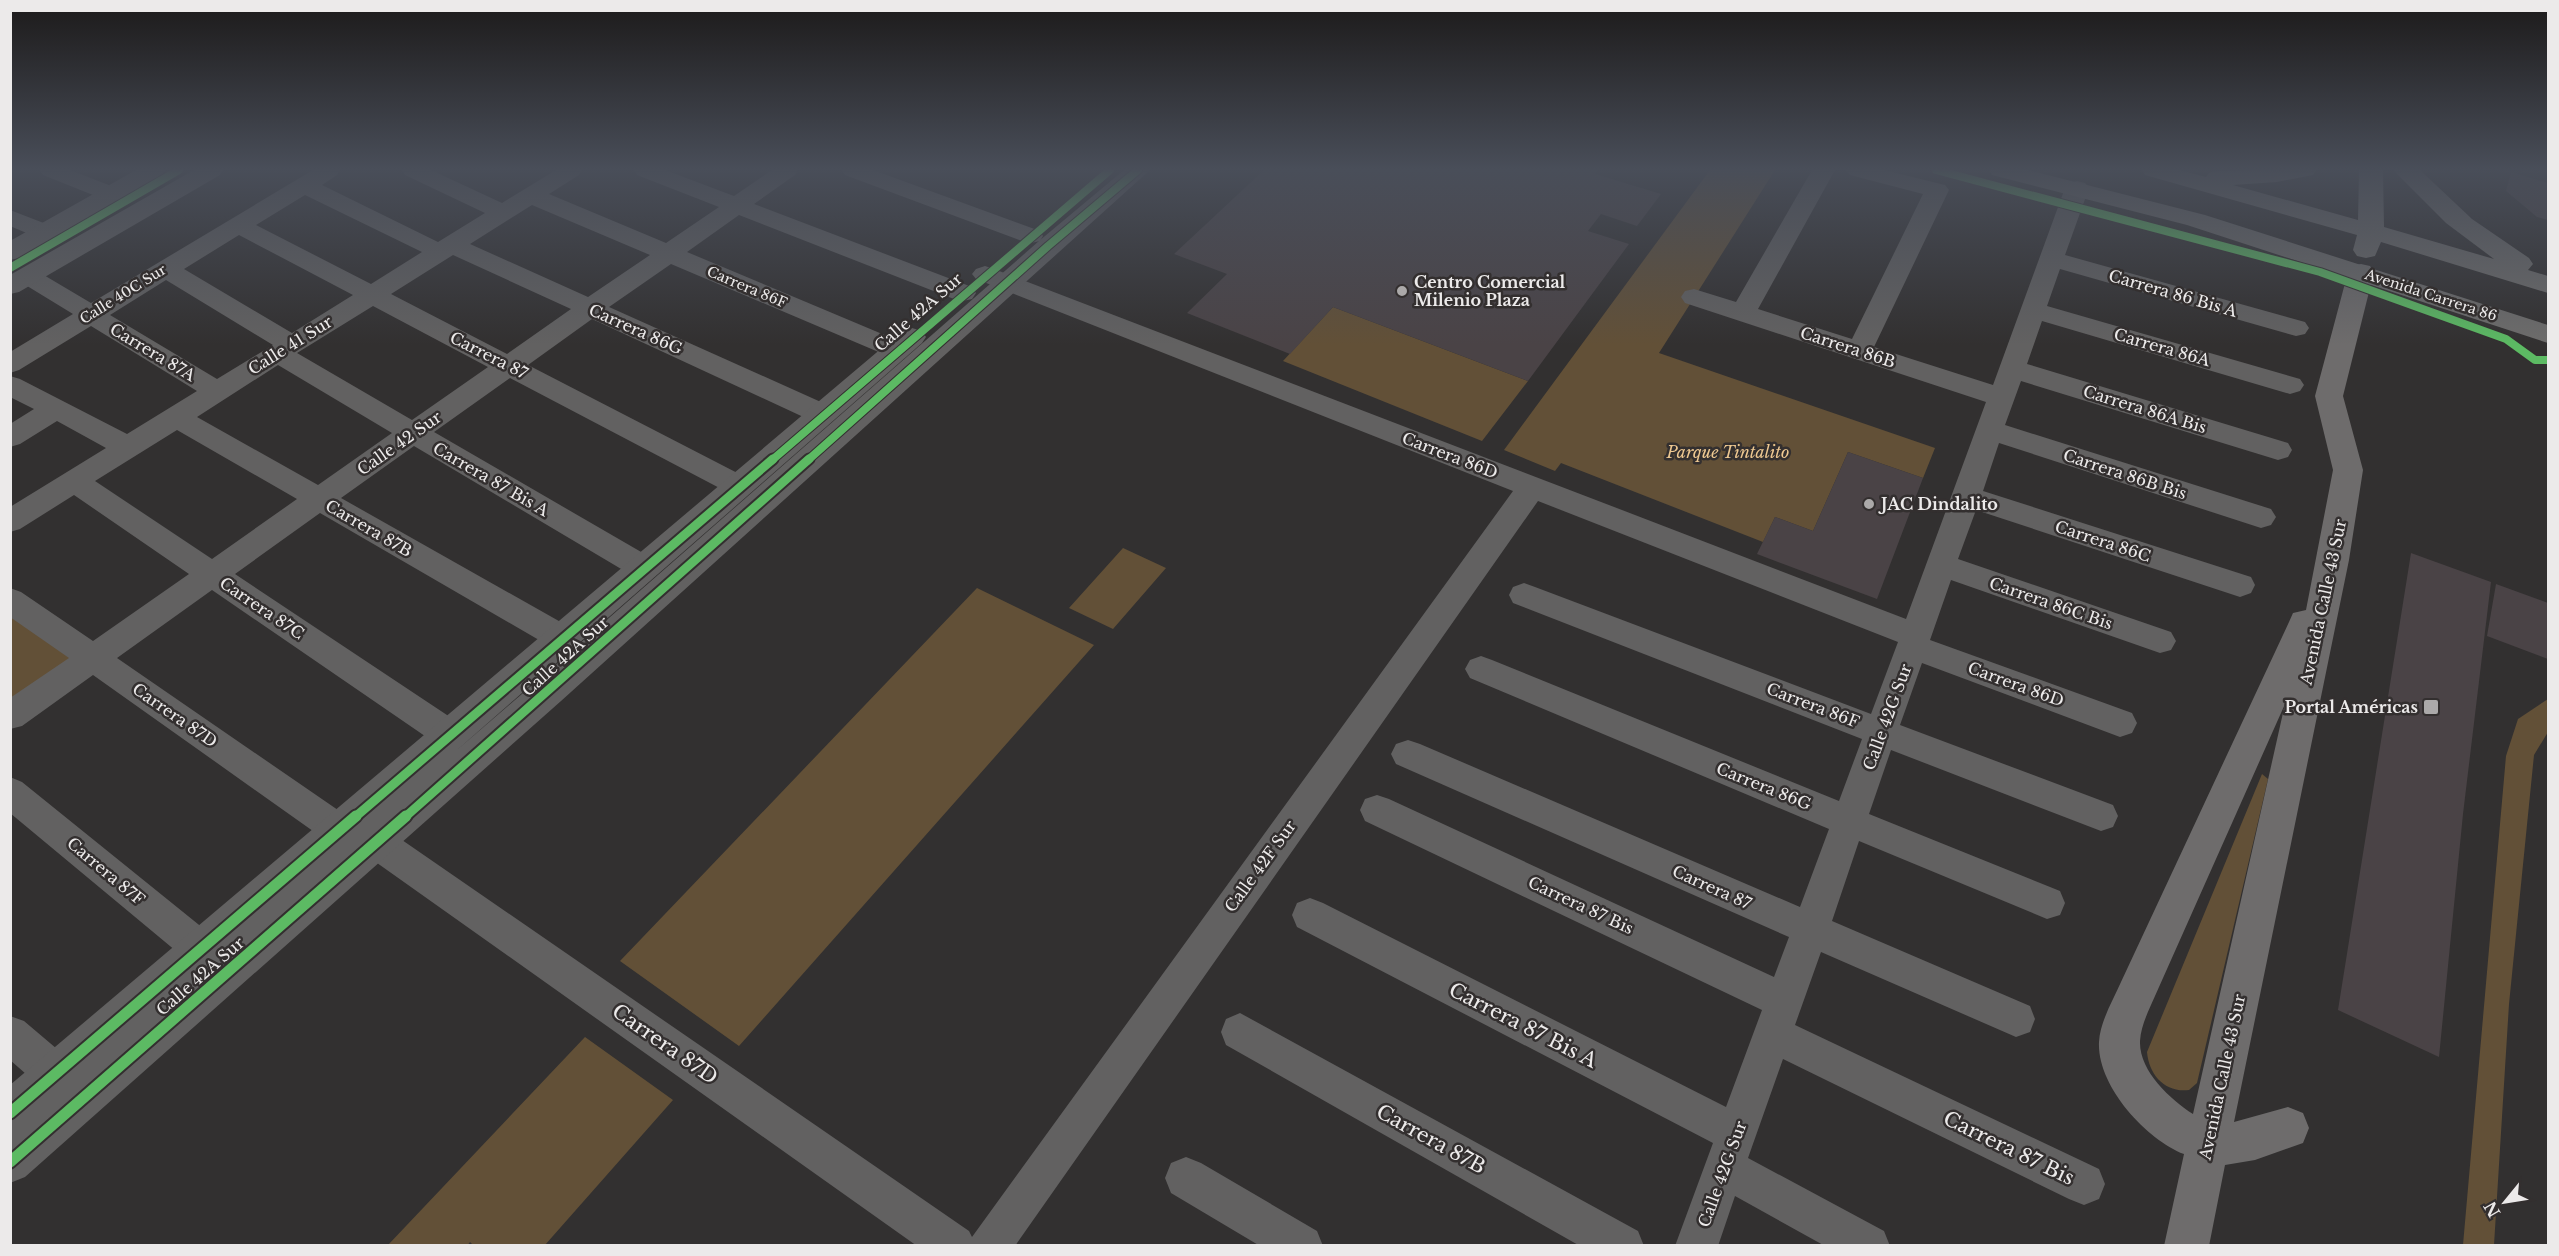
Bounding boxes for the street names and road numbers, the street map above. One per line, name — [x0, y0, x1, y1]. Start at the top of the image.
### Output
street label: Calle 40C Sur — [76, 260, 170, 328]
street label: Carrera 86F — [704, 262, 790, 312]
street label: Carrera 86 Bis A — [2106, 265, 2240, 321]
street label: Avenida Carrera 86 — [2362, 265, 2499, 325]
street label: Calle 42A Sur — [870, 268, 966, 356]
street label: Carrera 86G — [586, 299, 686, 359]
street label: Calle 41 Sur — [244, 311, 336, 379]
street label: Carrera 87A — [107, 319, 200, 386]
street label: Carrera 86B — [1798, 322, 1898, 372]
street label: Carrera 86A — [2112, 324, 2213, 370]
street label: Carrera 87 — [447, 327, 532, 384]
street label: Carrera 86A Bis — [2081, 381, 2209, 437]
street label: Calle 42 Sur — [353, 406, 445, 479]
street label: Carrera 86D — [1399, 428, 1501, 482]
street label: Carrera 87 Bis A — [429, 438, 553, 521]
street label: Carrera 86B Bis — [2061, 445, 2189, 503]
street label: Carrera 87B — [322, 495, 416, 561]
street label: Carrera 86C — [2053, 516, 2153, 566]
street label: Avenida Calle 43 Sur — [2295, 517, 2350, 688]
street label: Carrera 87C — [216, 572, 308, 644]
street label: Carrera 86C Bis — [1987, 573, 2115, 633]
street label: Calle 42A Sur — [517, 612, 613, 700]
street label: Carrera 86D — [1965, 657, 2067, 711]
street label: Calle 42G Sur — [1858, 661, 1916, 773]
street label: Carrera 87D — [129, 678, 221, 752]
street label: Carrera 86F — [1764, 678, 1862, 732]
street label: Carrera 86G — [1714, 758, 1815, 814]
street label: Calle 42F Sur — [1220, 816, 1300, 916]
street label: Carrera 87F — [63, 833, 149, 909]
street label: Carrera 87 — [1669, 861, 1756, 914]
street label: Carrera 87 Bis — [1525, 872, 1637, 938]
street label: Calle 42A Sur — [152, 932, 248, 1020]
street label: Carrera 87 Bis A — [1445, 977, 1602, 1073]
street label: Avenida Calle 43 Sur — [2194, 992, 2249, 1163]
street label: Carrera 87D — [608, 999, 722, 1089]
street label: Carrera 87B — [1372, 1099, 1490, 1179]
street label: Carrera 87 Bis — [1940, 1106, 2078, 1190]
street label: Calle 42G Sur — [1693, 1118, 1751, 1230]

